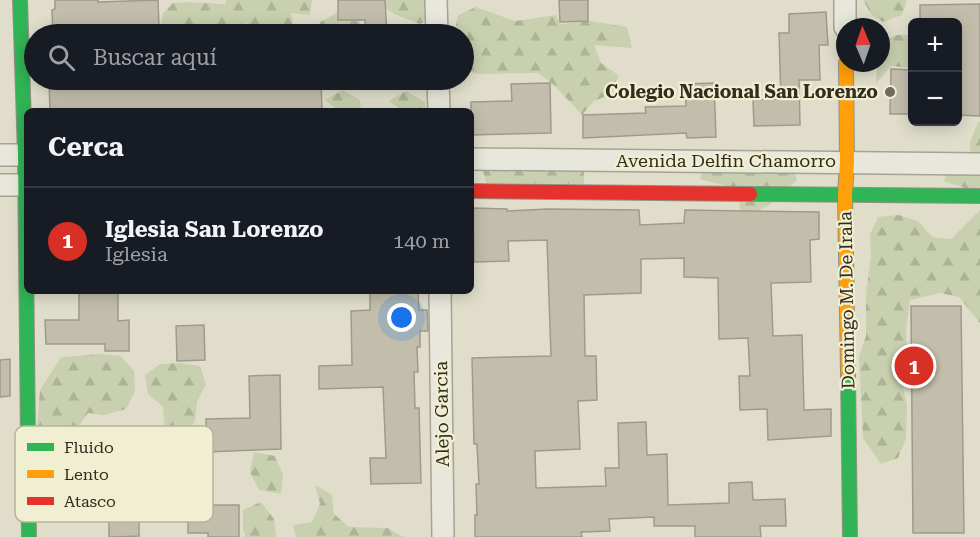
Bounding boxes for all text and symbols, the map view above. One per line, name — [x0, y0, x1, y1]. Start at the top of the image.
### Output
north arrow — [836, 18, 890, 72]
map controls — [908, 18, 962, 126]
button: + — [908, 18, 962, 72]
search box — [24, 24, 474, 90]
icon: search — [45, 41, 78, 74]
text: Buscar aquí — [93, 45, 217, 70]
button: − — [908, 72, 962, 126]
place label: Colegio Nacional San Lorenzo — [605, 81, 878, 102]
marker: Colegio Nacional San Lorenzo — [883, 85, 897, 99]
text: Cerca — [48, 132, 124, 162]
street label: Avenida Delfin Chamorro — [616, 150, 836, 171]
street label: Domingo M. De Irala — [834, 211, 859, 389]
text: Iglesia San Lorenzo — [105, 217, 323, 242]
text: 1 — [62, 229, 73, 253]
text: 140 m — [393, 229, 450, 253]
text: Iglesia — [105, 242, 168, 266]
your location — [387, 303, 416, 332]
pin: 1 — [894, 344, 934, 388]
street label: Alejo Garcia — [430, 361, 453, 467]
legend — [15, 426, 213, 522]
text: Fluido — [64, 438, 114, 457]
text: Lento — [64, 465, 109, 484]
text: Atasco — [64, 492, 116, 511]

